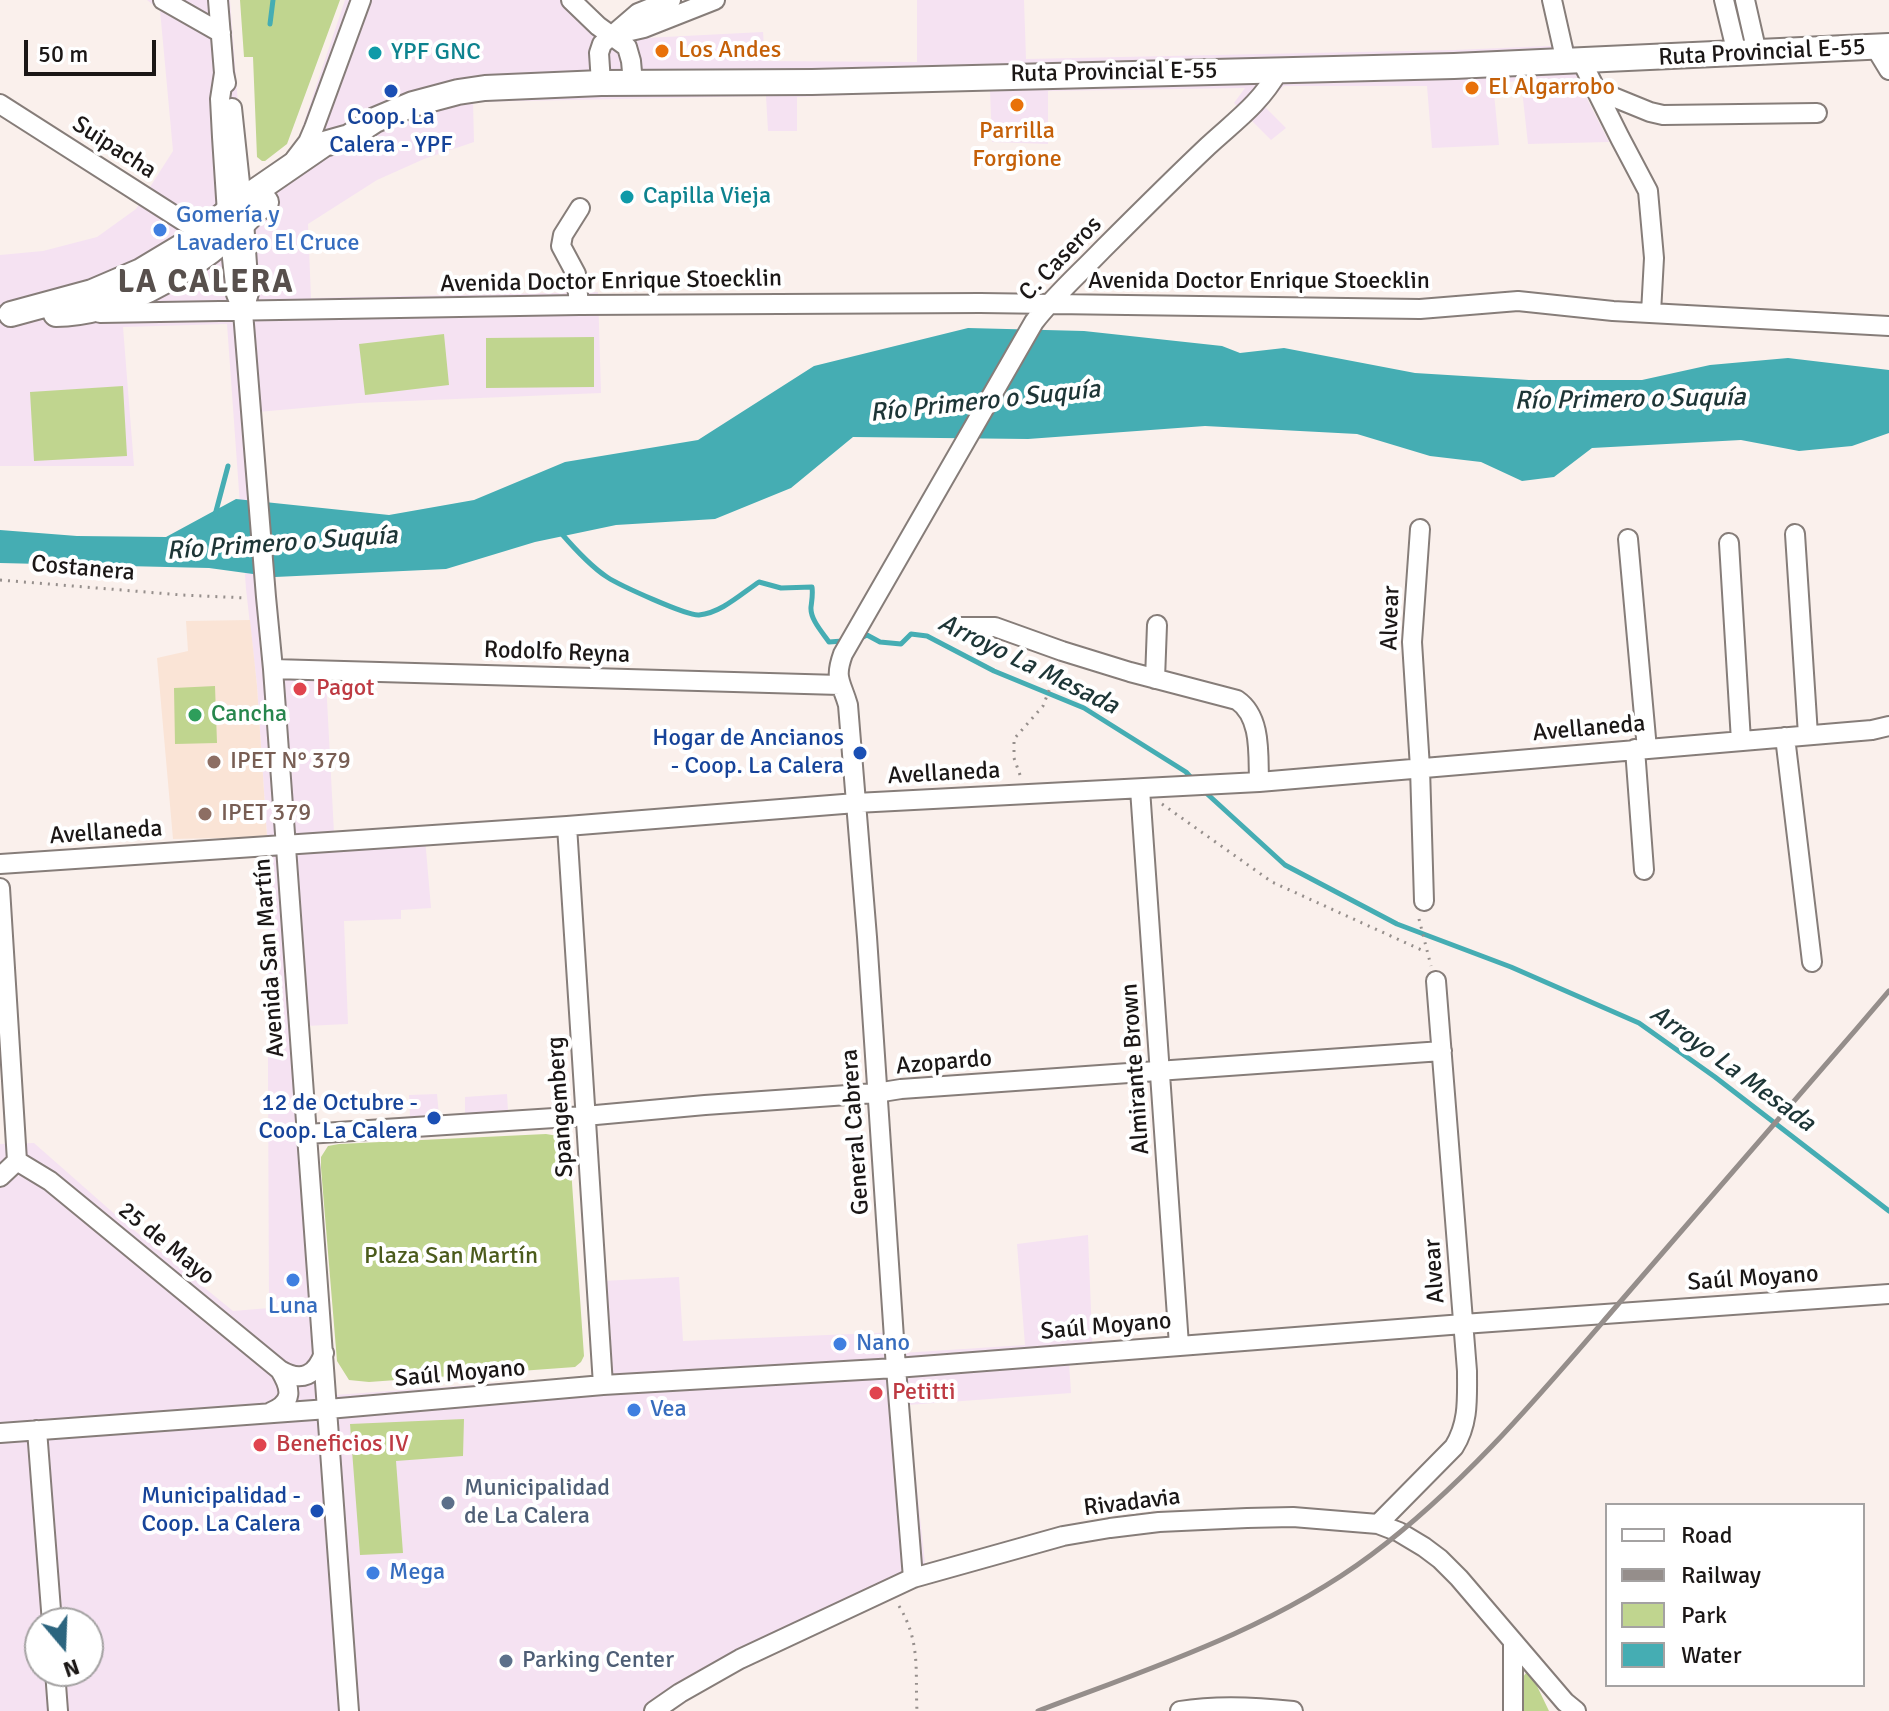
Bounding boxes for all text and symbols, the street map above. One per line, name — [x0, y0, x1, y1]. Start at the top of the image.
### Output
scale bar — [28, 24, 160, 74]
street label: Ruta Provincial E-55 — [1658, 33, 1866, 73]
place label: Los Andes — [678, 37, 781, 65]
text: 50 m — [38, 39, 88, 69]
place label: YPF GNC — [391, 39, 481, 67]
marker: Los Andes — [653, 42, 671, 60]
marker: YPF GNC — [366, 44, 384, 62]
street label: Ruta Provincial E-55 — [1010, 57, 1218, 89]
place label: El Algarrobo — [1488, 74, 1615, 102]
marker: El Algarrobo — [1463, 79, 1481, 97]
marker: Coop. La Calera - YPF — [382, 82, 400, 100]
marker: Parrilla Forgione — [1008, 96, 1026, 114]
place label: Coop. La Calera - YPF — [329, 104, 453, 160]
street label: Suipacha — [67, 110, 161, 186]
place label: Parrilla Forgione — [972, 118, 1062, 174]
place label: Capilla Vieja — [643, 183, 771, 211]
marker: Capilla Vieja — [618, 188, 636, 206]
place label: Gomería y Lavadero El Cruce — [176, 202, 359, 258]
street label: C. Caseros — [1014, 211, 1108, 307]
marker: Gomería y Lavadero El Cruce — [151, 221, 169, 239]
district label: LA CALERA — [117, 265, 295, 303]
street label: Avenida Doctor Enrique Stoecklin — [440, 265, 782, 299]
street label: Avenida Doctor Enrique Stoecklin — [1088, 268, 1430, 296]
water label: Río Primero o Suquía — [868, 374, 1102, 430]
water label: Río Primero o Suquía — [1514, 382, 1746, 418]
water label: Río Primero o Suquía — [166, 520, 398, 568]
street label: Costanera — [30, 550, 136, 588]
street label: Alvear — [1375, 585, 1407, 651]
water label: Arroyo La Mesada — [933, 608, 1123, 722]
street label: Rodolfo Reyna — [483, 636, 631, 670]
place label: Pagot — [316, 675, 374, 703]
marker: Pagot — [291, 680, 309, 698]
place label: Cancha — [211, 701, 287, 729]
marker: Cancha — [186, 706, 204, 724]
street label: Avellaneda — [1531, 710, 1647, 748]
place label: Hogar de Ancianos - Coop. La Calera — [652, 725, 844, 781]
marker: Hogar de Ancianos - Coop. La Calera — [851, 744, 869, 762]
place label: IPET N° 379 — [230, 748, 351, 776]
marker: IPET N° 379 — [205, 753, 223, 771]
street label: Avellaneda — [887, 757, 1001, 791]
place label: IPET 379 — [221, 800, 311, 828]
marker: IPET 379 — [196, 805, 214, 823]
street label: Avellaneda — [49, 815, 163, 851]
street label: Avenida San Martín — [249, 857, 291, 1059]
street label: Almirante Brown — [1116, 982, 1156, 1156]
water label: Arroyo La Mesada — [1643, 999, 1821, 1139]
street label: Spangemberg — [542, 1036, 580, 1178]
street label: Azopardo — [895, 1044, 993, 1082]
street label: General Cabrera — [836, 1048, 876, 1216]
place label: 12 de Octubre - Coop. La Calera — [259, 1090, 418, 1146]
marker: 12 de Octubre - Coop. La Calera — [425, 1109, 443, 1127]
street label: 25 de Mayo — [112, 1196, 220, 1292]
street label: Alvear — [1418, 1238, 1452, 1304]
park label: Plaza San Martín — [364, 1243, 538, 1271]
street label: Saúl Moyano — [1687, 1260, 1819, 1298]
marker: Luna — [284, 1271, 302, 1289]
place label: Luna — [268, 1293, 318, 1321]
street label: Saúl Moyano — [1039, 1307, 1173, 1347]
place label: Nano — [856, 1330, 910, 1358]
marker: Nano — [831, 1335, 849, 1353]
street label: Saúl Moyano — [393, 1354, 527, 1394]
place label: Petitti — [892, 1379, 955, 1407]
marker: Petitti — [867, 1384, 885, 1402]
place label: Vea — [650, 1396, 687, 1424]
marker: Vea — [625, 1401, 643, 1419]
place label: Beneficios IV — [276, 1431, 409, 1459]
marker: Beneficios IV — [251, 1436, 269, 1454]
place label: Municipalidad de La Calera — [464, 1475, 610, 1531]
place label: Municipalidad - Coop. La Calera — [141, 1483, 301, 1539]
street label: Rivadavia — [1082, 1483, 1182, 1523]
marker: Municipalidad de La Calera — [439, 1494, 457, 1512]
marker: Municipalidad - Coop. La Calera — [308, 1502, 326, 1520]
legend — [1605, 1503, 1865, 1687]
text: Road — [1681, 1520, 1732, 1550]
place label: Mega — [389, 1559, 445, 1587]
text: Railway — [1681, 1560, 1761, 1590]
marker: Mega — [364, 1564, 382, 1582]
text: Park — [1681, 1600, 1727, 1630]
north arrow — [24, 1607, 104, 1687]
text: Water — [1681, 1640, 1741, 1670]
place label: Parking Center — [522, 1647, 674, 1675]
marker: Parking Center — [497, 1652, 515, 1670]
text: N — [60, 1653, 83, 1684]

